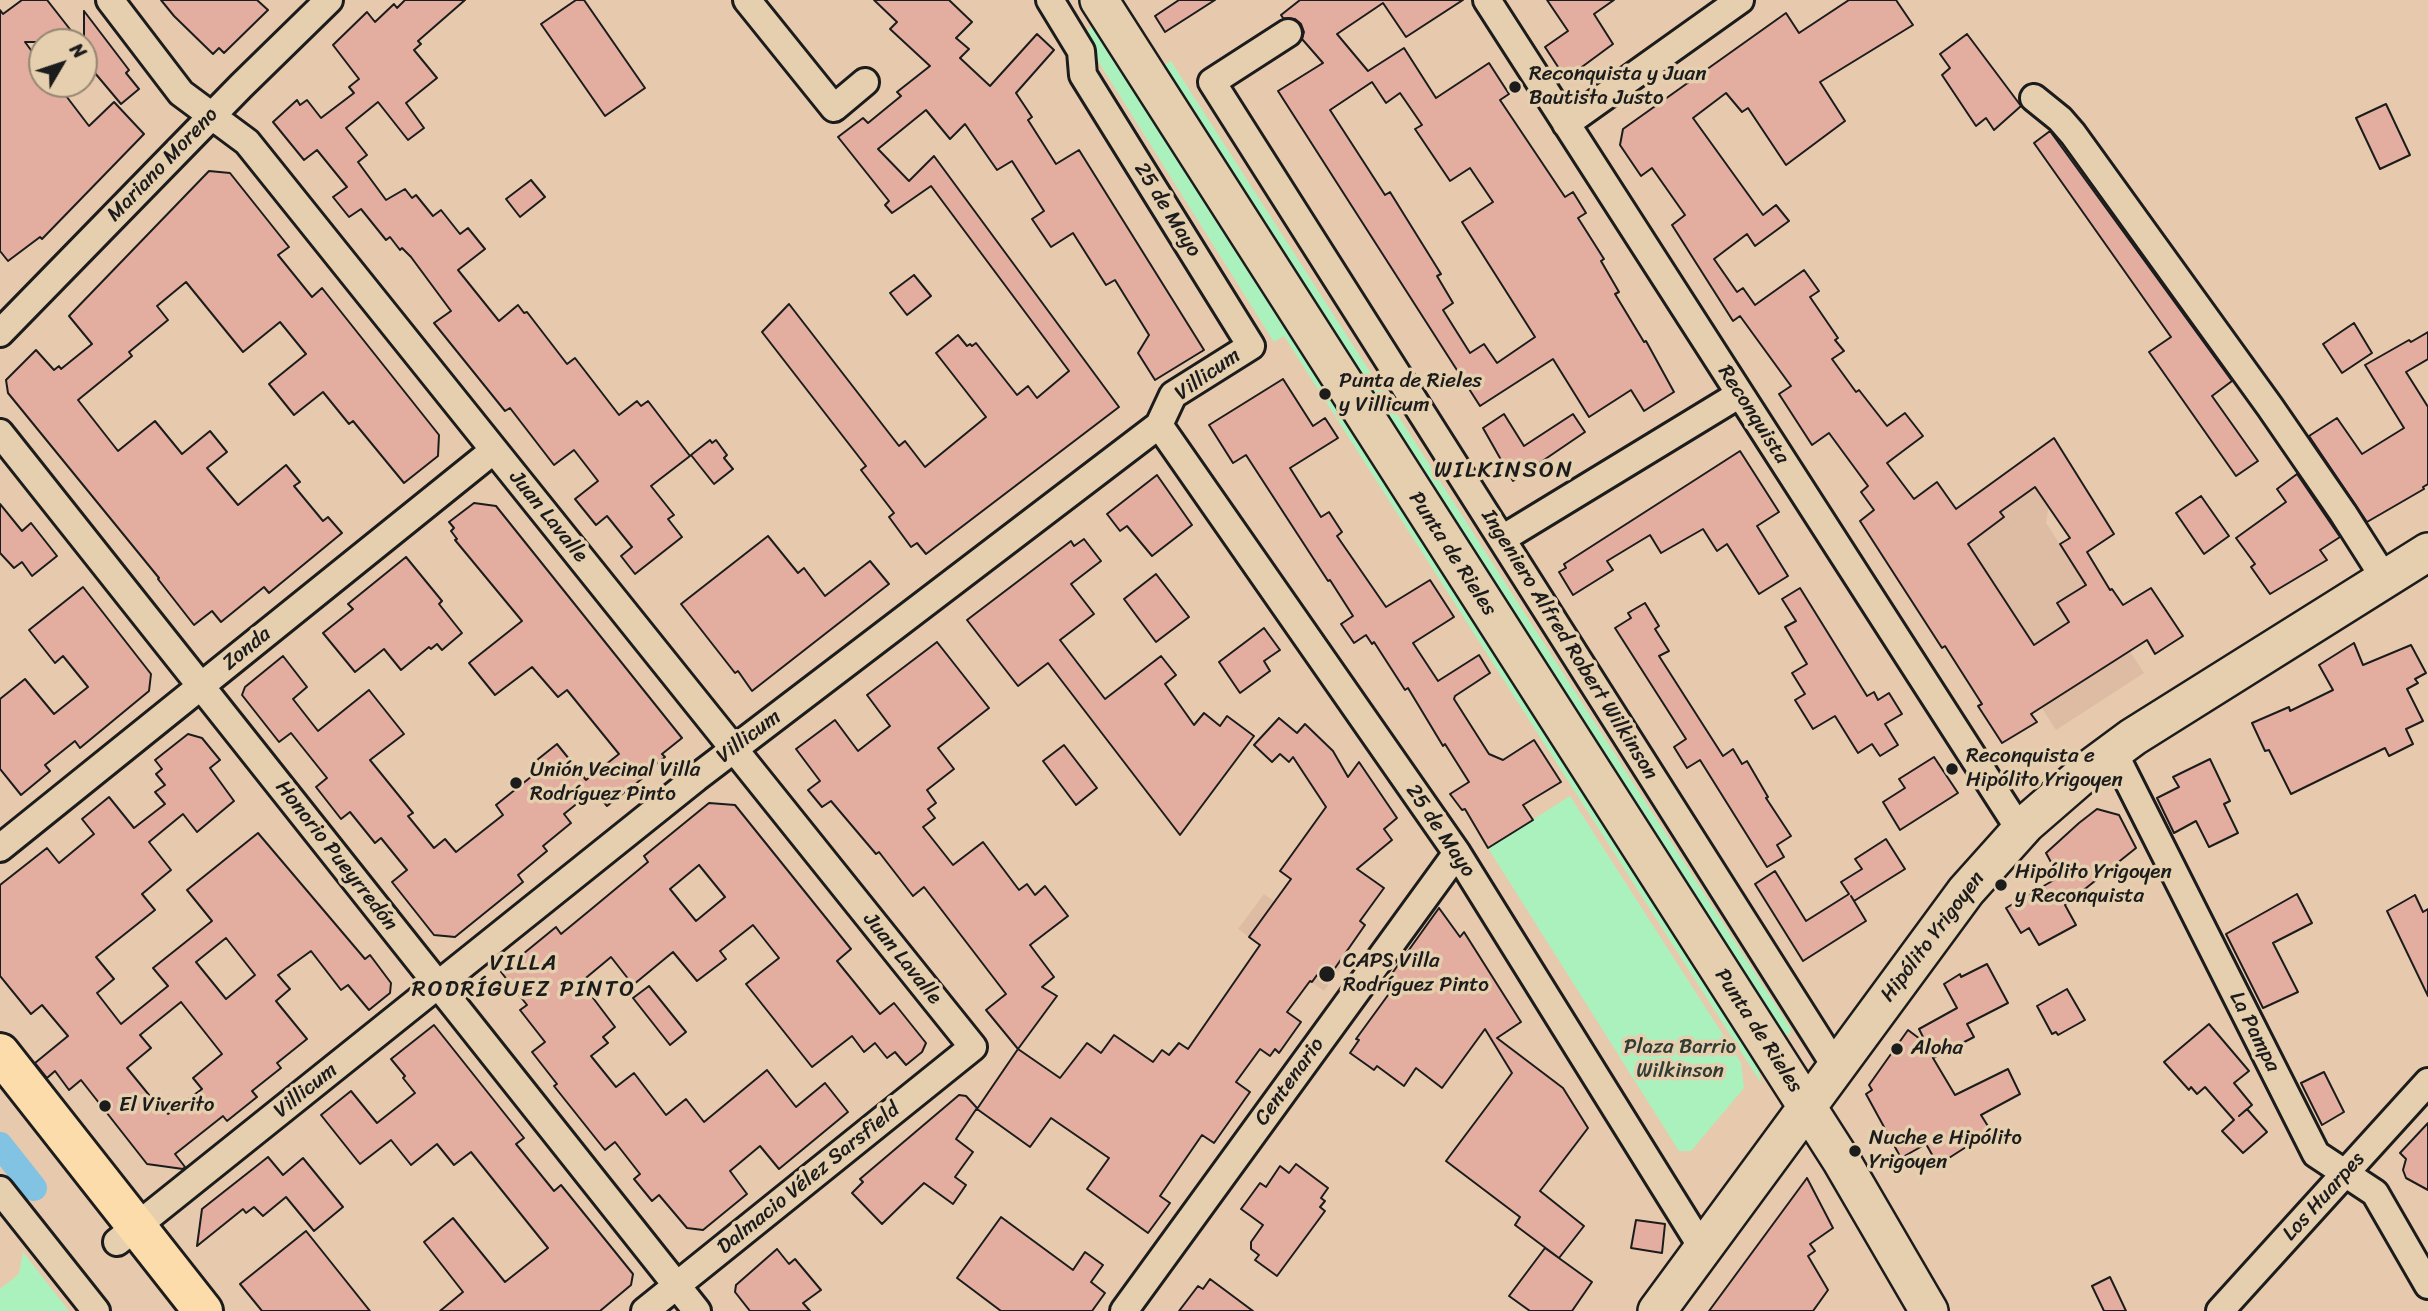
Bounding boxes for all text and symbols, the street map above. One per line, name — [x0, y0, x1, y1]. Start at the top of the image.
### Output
north arrow — [28, 28, 98, 98]
text: N — [61, 35, 95, 66]
place label: Reconquista y Juan Bautista Justo — [1529, 62, 1706, 112]
marker: Reconquista y Juan Bautista Justo — [1507, 79, 1523, 95]
street label: Mariano Moreno — [102, 103, 224, 227]
street label: 25 de Mayo — [1128, 158, 1206, 262]
street label: Villicum — [1171, 343, 1245, 407]
street label: Reconquista — [1712, 361, 1794, 469]
place label: Punta de Rieles y Villicum — [1339, 369, 1482, 419]
marker: Punta de Rieles y Villicum — [1317, 386, 1333, 402]
district label: WILKINSON — [1436, 457, 1572, 485]
street label: Juan Lavalle — [503, 466, 593, 568]
street label: Punta de Rieles — [1403, 487, 1501, 621]
street label: Ingeniero Alfred Robert Wilkinson — [1475, 505, 1663, 785]
street label: Zonda — [218, 622, 276, 676]
street label: Villicum — [712, 705, 786, 769]
place label: Reconquista e Hipólito Yrigoyen — [1966, 744, 2123, 794]
place label: Unión Vecinal Villa Rodríguez Pinto — [530, 758, 700, 808]
marker: Reconquista e Hipólito Yrigoyen — [1944, 761, 1960, 777]
marker: Unión Vecinal Villa Rodríguez Pinto — [508, 775, 524, 791]
street label: Honorio Pueyrredón — [269, 776, 403, 936]
street label: 25 de Mayo — [1400, 780, 1480, 882]
place label: Hipólito Yrigoyen y Reconquista — [2015, 860, 2172, 910]
street label: Hipólito Yrigoyen — [1876, 867, 1990, 1007]
marker: Hipólito Yrigoyen y Reconquista — [1993, 877, 2009, 893]
street label: Juan Lavalle — [857, 908, 947, 1010]
place label: CAPS Villa Rodríguez Pinto — [1343, 949, 1489, 999]
district label: VILLA RODRÍGUEZ PINTO — [415, 950, 633, 1004]
marker: CAPS Villa Rodríguez Pinto — [1317, 964, 1337, 984]
street label: Punta de Rieles — [1709, 964, 1807, 1098]
street label: La Pampa — [2223, 988, 2285, 1076]
street label: Centenario — [1250, 1033, 1330, 1131]
park label: Plaza Barrio Wilkinson — [1624, 1035, 1736, 1085]
place label: Aloha — [1911, 1036, 1963, 1062]
marker: Aloha — [1889, 1041, 1905, 1057]
street label: Villicum — [269, 1058, 343, 1124]
place label: El Viverito — [119, 1093, 214, 1119]
marker: El Viverito — [97, 1098, 113, 1114]
street label: Dalmacio Vélez Sarsfield — [713, 1098, 905, 1260]
place label: Nuche e Hipólito Yrigoyen — [1869, 1126, 2022, 1176]
marker: Nuche e Hipólito Yrigoyen — [1847, 1143, 1863, 1159]
street label: Los Huarpes — [2278, 1147, 2370, 1247]

